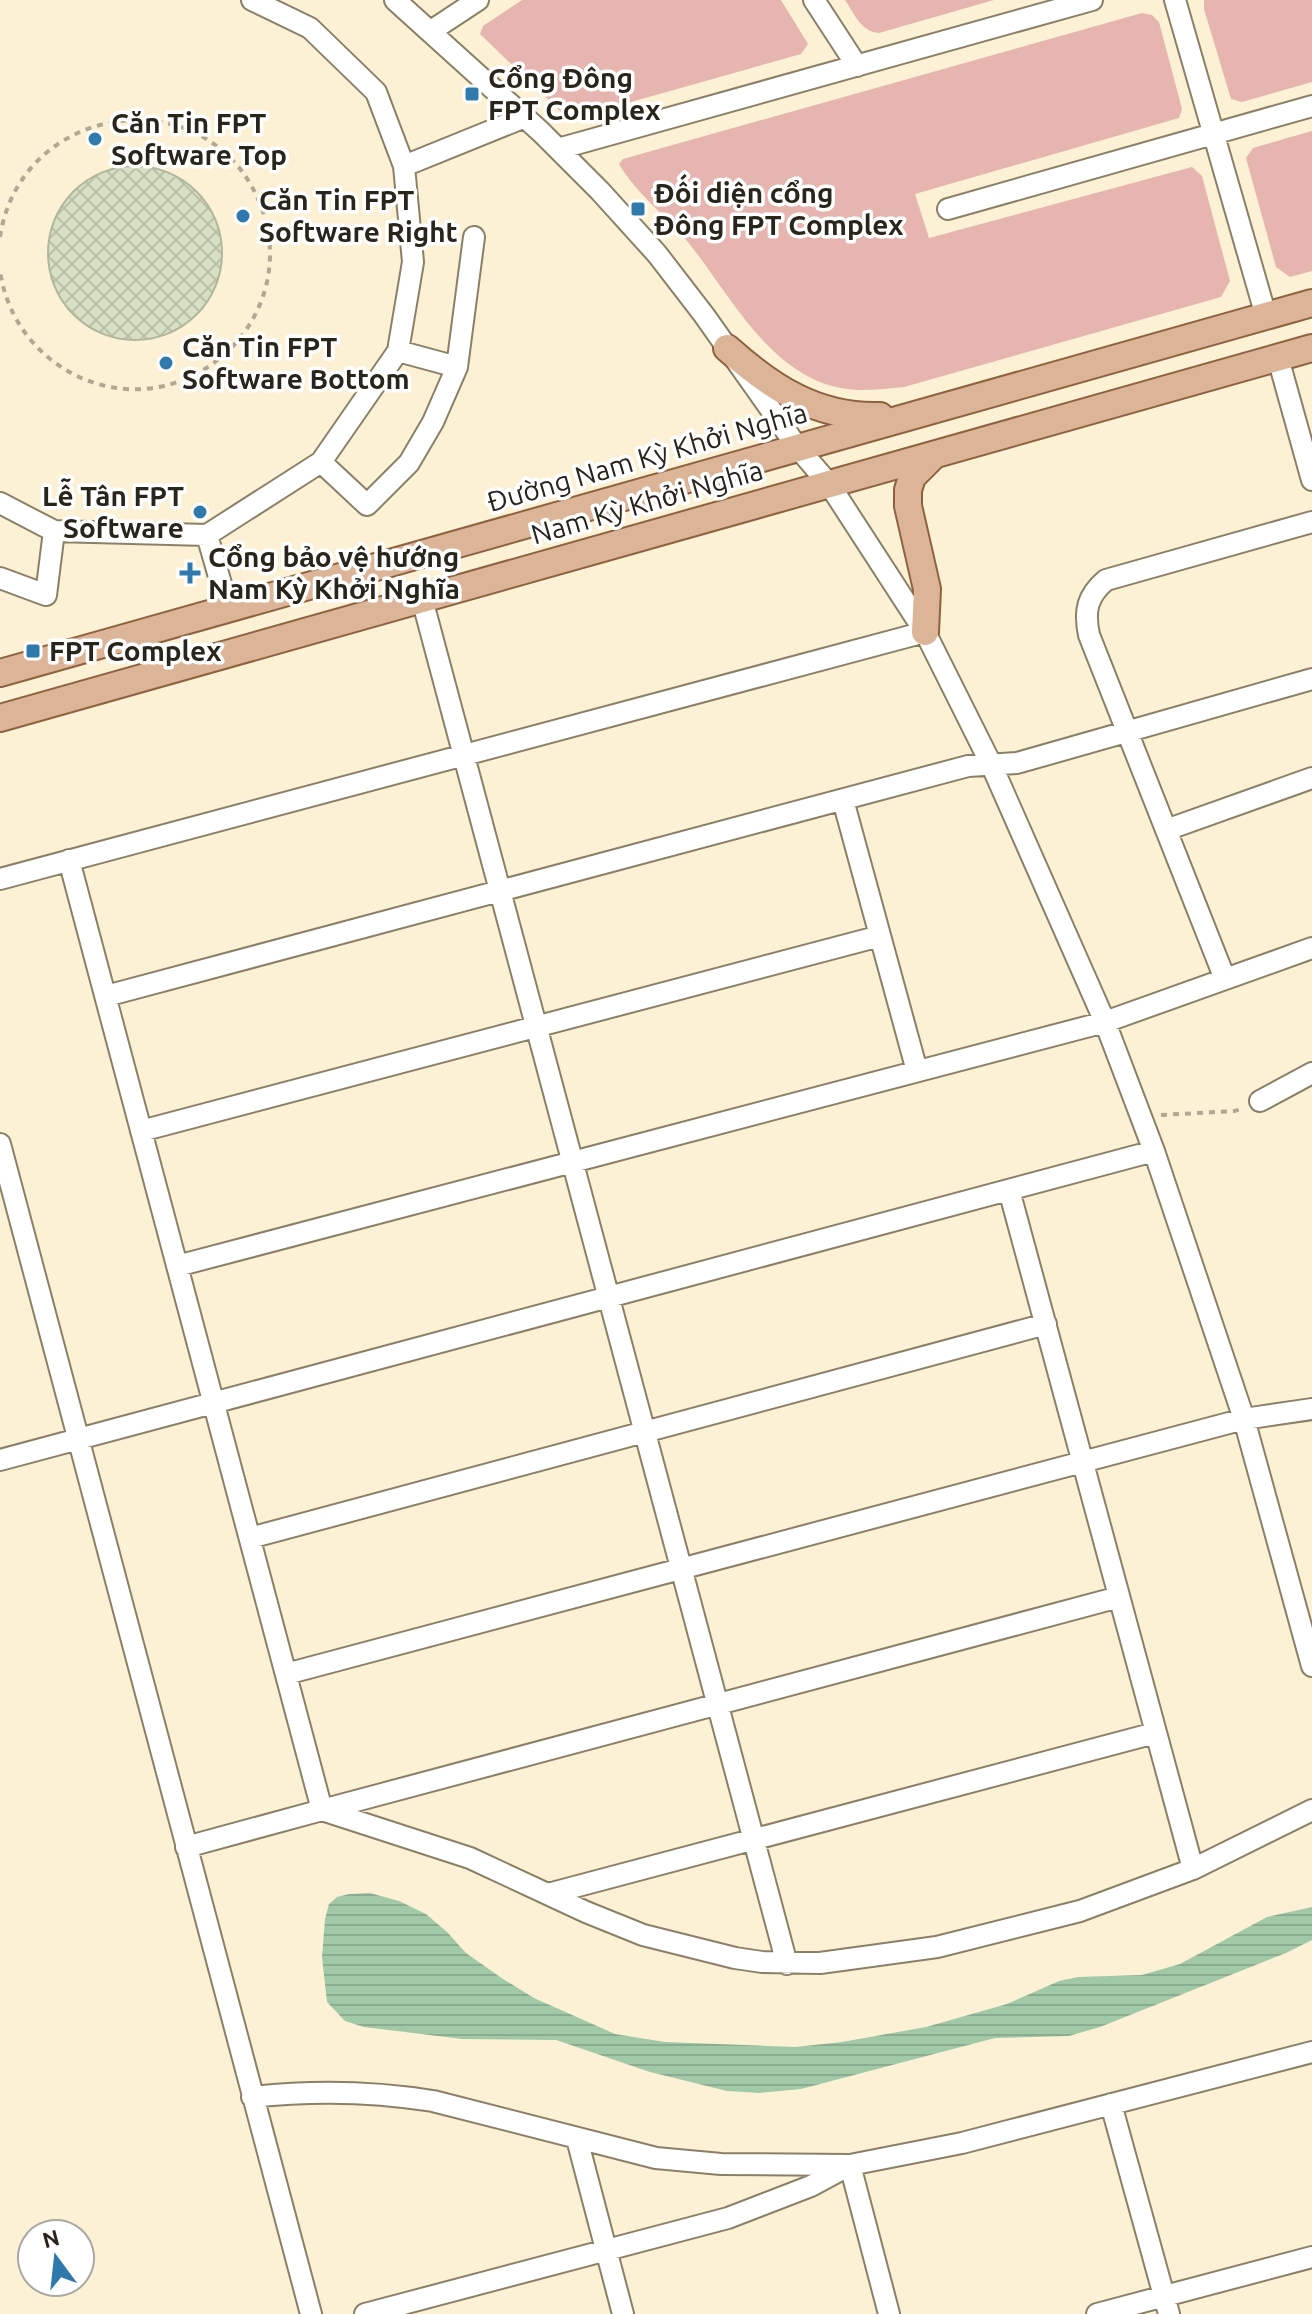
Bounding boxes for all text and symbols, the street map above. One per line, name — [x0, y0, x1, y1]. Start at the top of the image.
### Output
place label: Cổng Đông FPT Complex — [488, 62, 660, 125]
marker: Cổng Đông FPT Complex — [463, 85, 481, 103]
place label: Căn Tin FPT Software Top — [111, 107, 287, 170]
marker: Căn Tin FPT Software Top — [86, 130, 104, 148]
place label: Đối diện cổng Đông FPT Complex — [654, 173, 903, 240]
place label: Căn Tin FPT Software Right — [259, 184, 458, 247]
marker: Đối diện cổng Đông FPT Complex — [629, 200, 647, 218]
marker: Căn Tin FPT Software Right — [234, 207, 252, 225]
place label: Căn Tin FPT Software Bottom — [182, 331, 410, 394]
marker: Căn Tin FPT Software Bottom — [157, 354, 175, 372]
street label: Đường Nam Kỳ Khởi Nghĩa — [483, 395, 811, 519]
street label: Nam Kỳ Khởi Nghĩa — [527, 453, 767, 551]
place label: Lễ Tân FPT Software — [42, 478, 184, 543]
marker: Lễ Tân FPT Software — [191, 503, 209, 521]
place label: Cổng bảo vệ hướng Nam Kỳ Khởi Nghĩa — [208, 541, 460, 604]
marker: Cổng bảo vệ hướng Nam Kỳ Khởi Nghĩa — [179, 562, 201, 584]
place label: FPT Complex — [49, 635, 221, 666]
marker: FPT Complex — [24, 642, 42, 660]
north arrow — [16, 2218, 96, 2298]
text: N — [40, 2224, 62, 2252]

